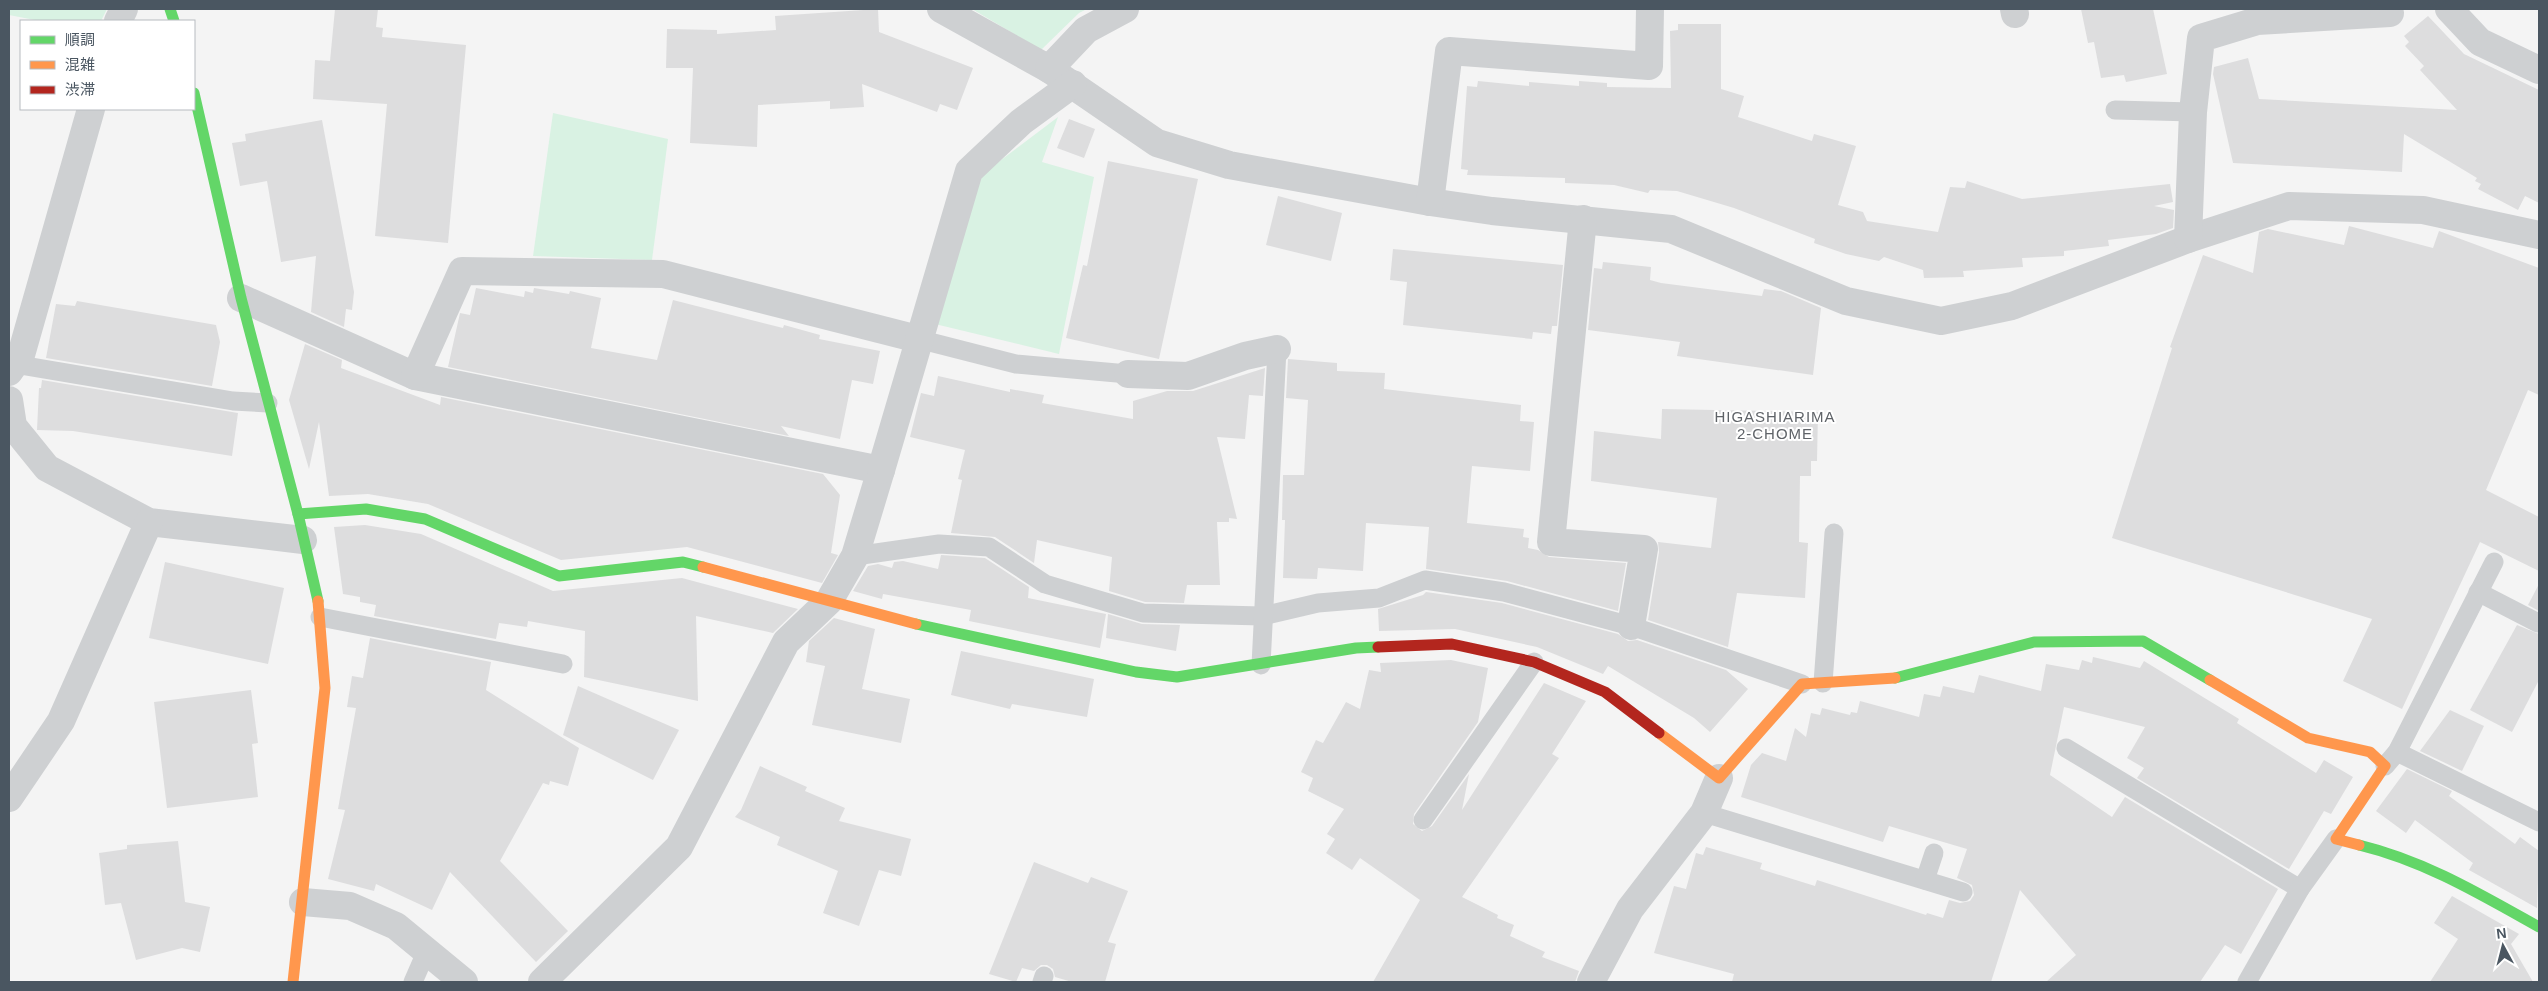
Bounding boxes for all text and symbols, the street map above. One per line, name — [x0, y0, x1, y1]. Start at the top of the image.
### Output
legend — [20, 20, 195, 110]
text: 順調 — [65, 31, 95, 48]
text: 混雑 — [65, 56, 95, 73]
text: 渋滞 — [65, 81, 95, 98]
district label: HIGASHIARIMA 2-CHOME — [1714, 408, 1836, 442]
north arrow — [2478, 921, 2528, 971]
text: N — [2495, 925, 2507, 942]

